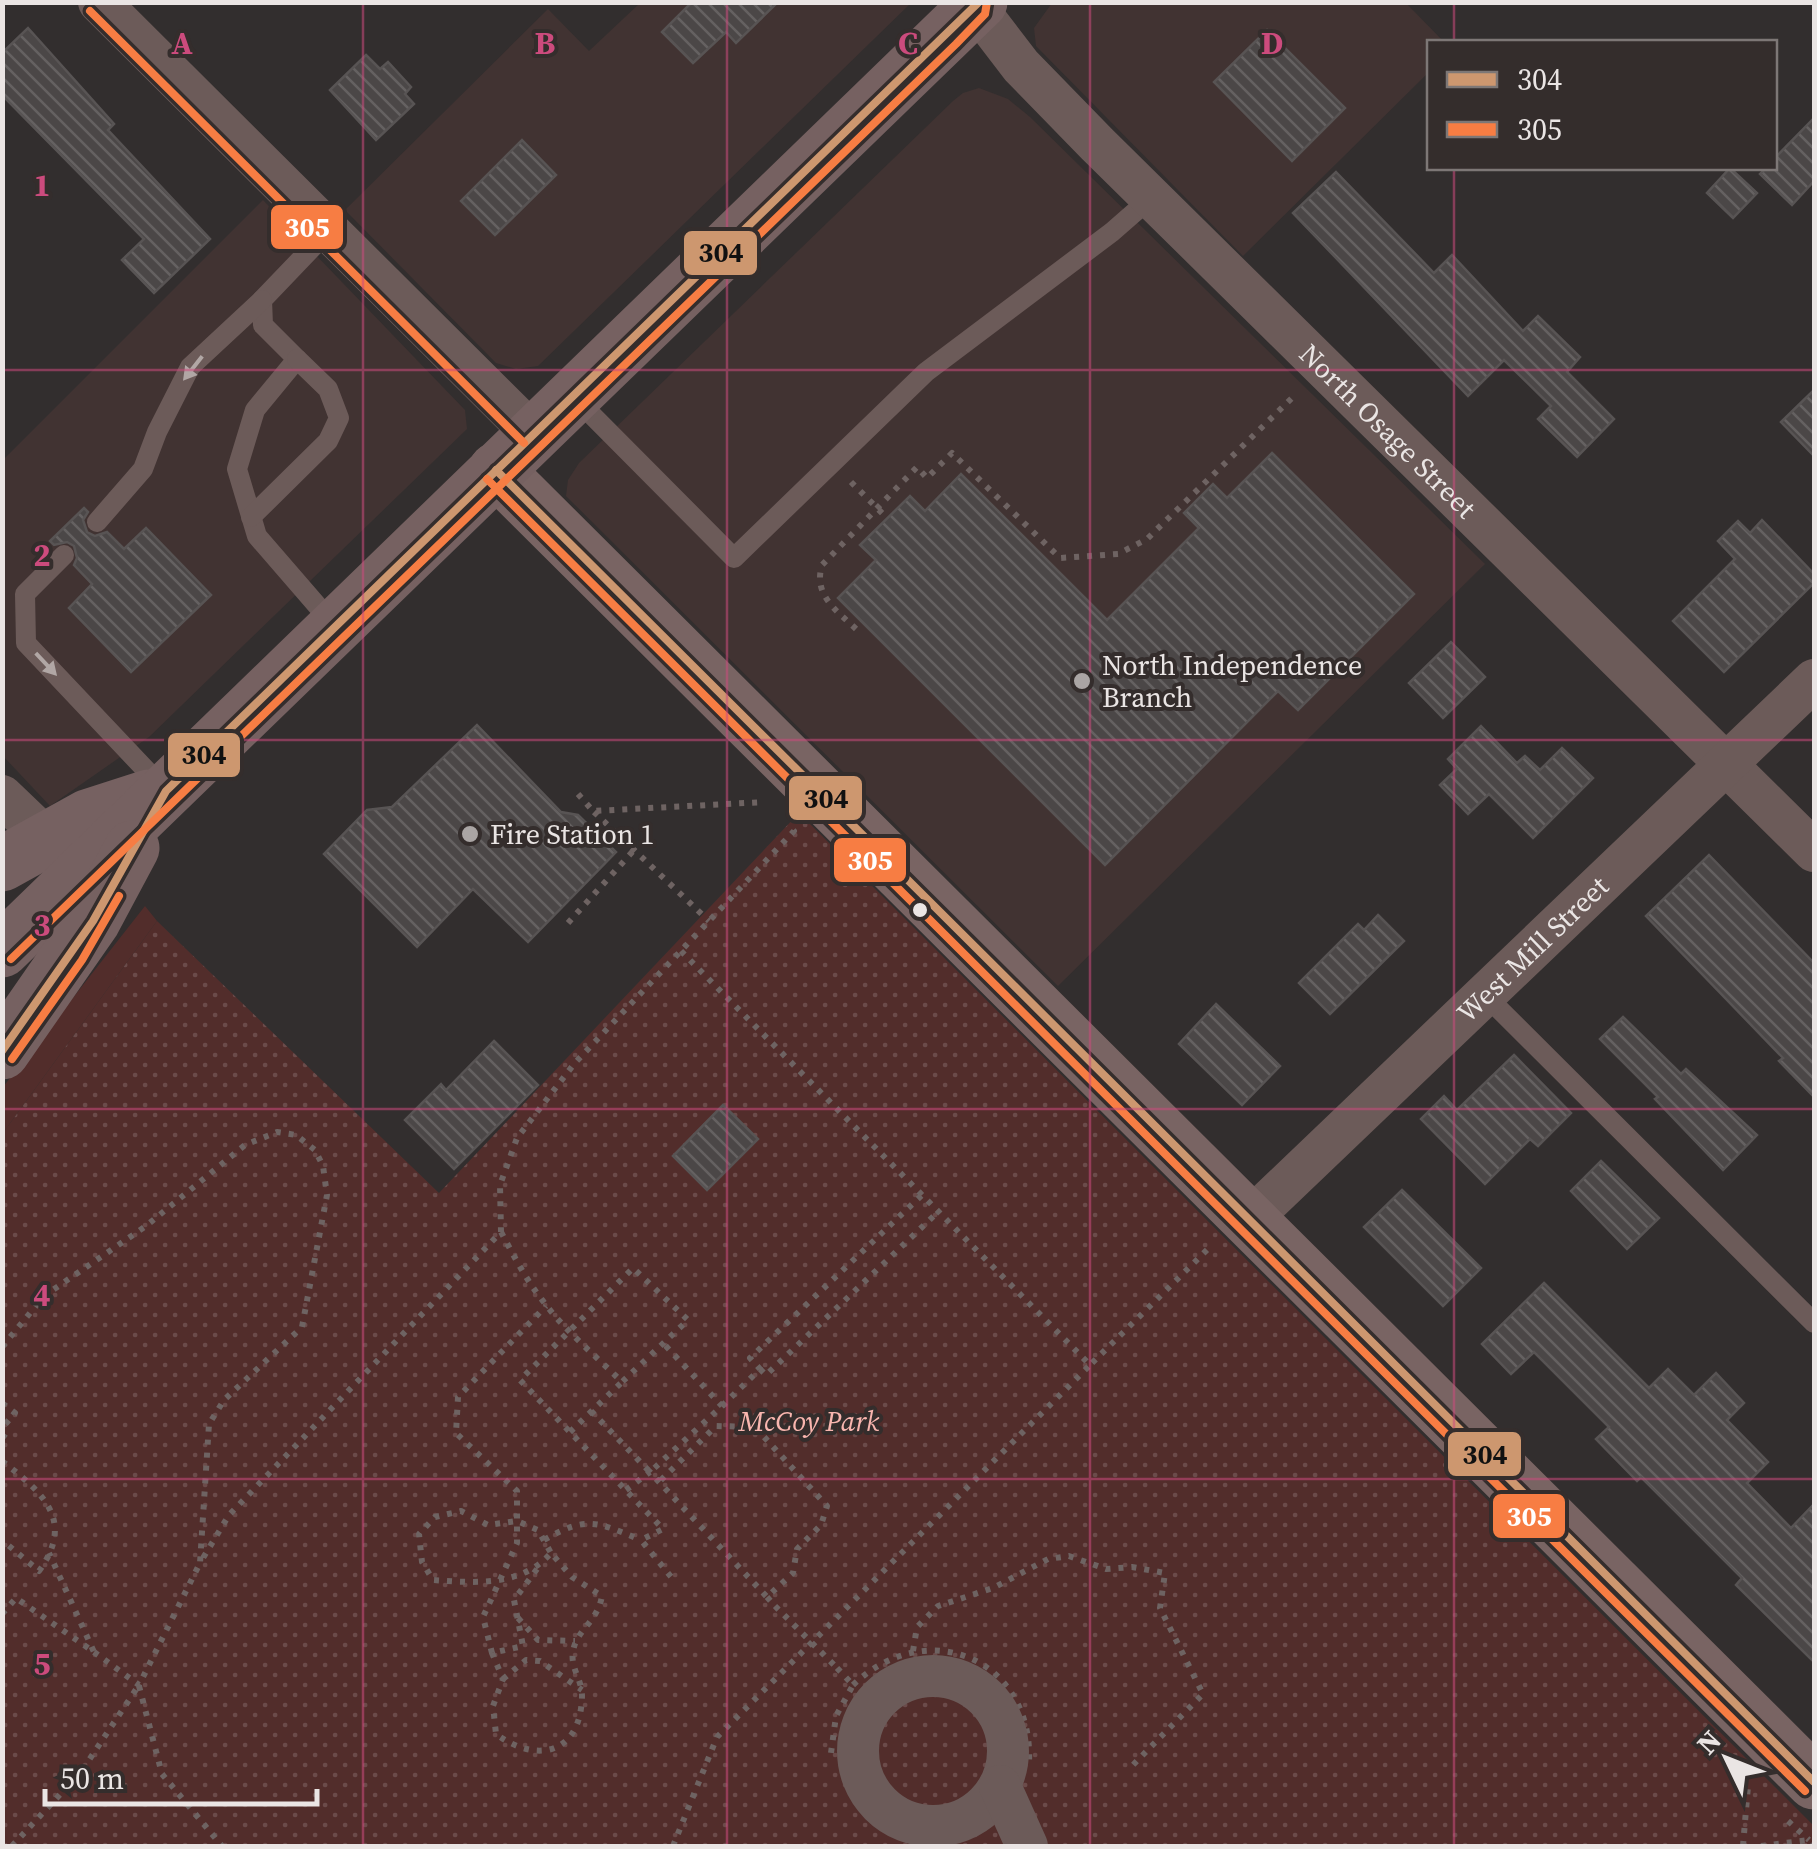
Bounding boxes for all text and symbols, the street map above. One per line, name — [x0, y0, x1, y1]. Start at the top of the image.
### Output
text: A — [171, 21, 193, 65]
text: B — [535, 21, 556, 65]
text: C — [898, 21, 918, 65]
text: D — [1261, 21, 1283, 65]
legend — [1427, 40, 1777, 170]
text: 304 — [1517, 59, 1562, 100]
text: 305 — [1517, 109, 1562, 150]
text: 1 — [33, 163, 51, 207]
line badge: 305 — [269, 203, 345, 251]
text: 305 — [284, 208, 330, 246]
line badge: 304 — [682, 229, 759, 277]
text: 304 — [698, 233, 744, 271]
street label: North Osage Street — [1291, 335, 1485, 527]
one-way arrow — [183, 355, 203, 381]
text: 2 — [33, 533, 51, 577]
place label: North Independence Branch — [1102, 646, 1362, 716]
one-way arrow — [34, 652, 57, 676]
marker: North Independence Branch — [1071, 670, 1093, 692]
line badge: 304 — [166, 731, 242, 779]
text: 304 — [181, 735, 227, 773]
line badge: 304 — [787, 774, 864, 822]
text: 304 — [803, 779, 849, 817]
place label: Fire Station 1 — [490, 815, 654, 853]
marker: Fire Station 1 — [459, 823, 481, 845]
line badge: 305 — [832, 836, 908, 884]
text: 305 — [847, 841, 893, 879]
street label: West Mill Street — [1448, 867, 1617, 1031]
unlabelled marker — [910, 900, 930, 920]
text: 3 — [33, 903, 51, 947]
text: 4 — [33, 1273, 51, 1317]
park label: McCoy Park — [738, 1402, 880, 1440]
line badge: 304 — [1446, 1430, 1523, 1478]
text: 304 — [1462, 1435, 1508, 1473]
line badge: 305 — [1491, 1492, 1567, 1540]
text: 305 — [1506, 1497, 1552, 1535]
text: 5 — [33, 1642, 51, 1686]
north arrow — [1677, 1709, 1777, 1809]
text: N — [1688, 1722, 1730, 1762]
scale bar — [45, 1744, 318, 1806]
text: 50 m — [60, 1758, 124, 1799]

